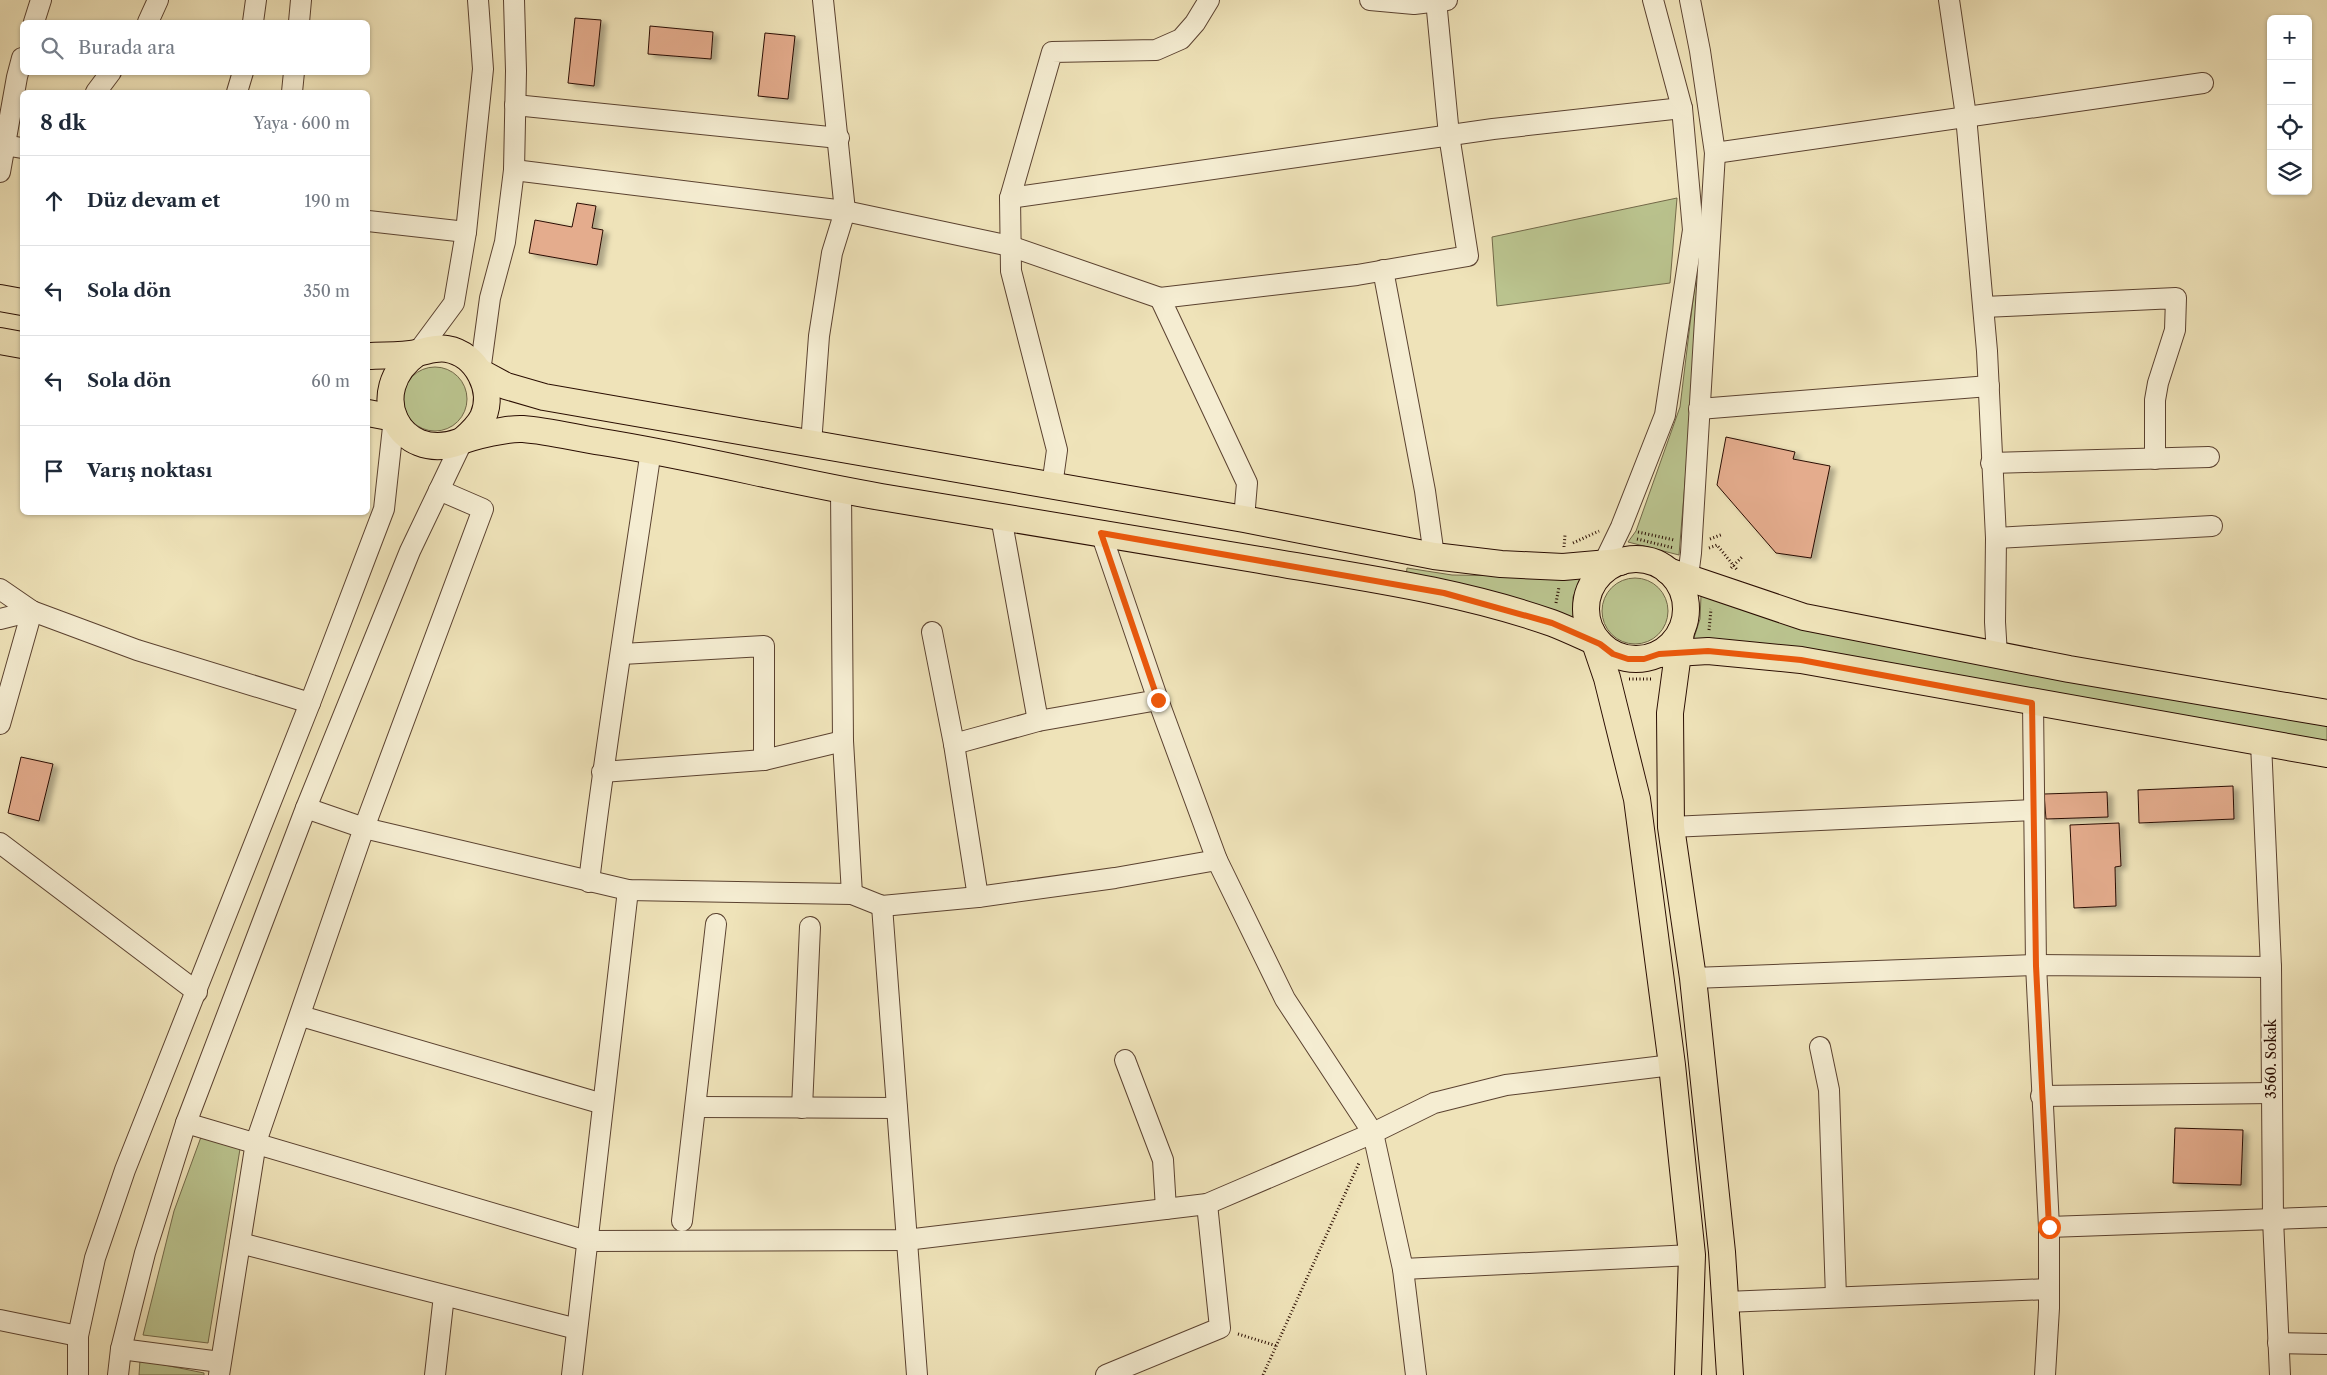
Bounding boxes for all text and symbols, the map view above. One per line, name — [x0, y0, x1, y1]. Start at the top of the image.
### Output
map controls — [2267, 15, 2312, 195]
button: + — [2267, 15, 2312, 60]
search box — [20, 20, 370, 75]
icon: search — [38, 34, 66, 62]
text: Burada ara — [78, 36, 175, 59]
button: − — [2267, 60, 2312, 105]
button: locate — [2267, 105, 2312, 150]
text: 8 dk — [40, 110, 86, 135]
text: Yaya · 600 m — [254, 113, 350, 133]
button: layers — [2267, 150, 2312, 195]
icon: ahead — [40, 187, 68, 215]
text: Düz devam et — [87, 189, 220, 212]
text: 190 m — [305, 191, 350, 211]
icon: left — [40, 277, 68, 305]
text: Sola dön — [87, 279, 171, 302]
text: 350 m — [303, 281, 350, 301]
icon: left — [40, 367, 68, 395]
text: Sola dön — [87, 369, 171, 392]
text: 60 m — [311, 371, 350, 391]
icon: arrive — [40, 457, 68, 485]
text: Varış noktası — [87, 459, 212, 482]
route end — [1147, 689, 1170, 712]
street label: 3560. Sokak — [2262, 1018, 2280, 1099]
route start — [2038, 1216, 2061, 1239]

